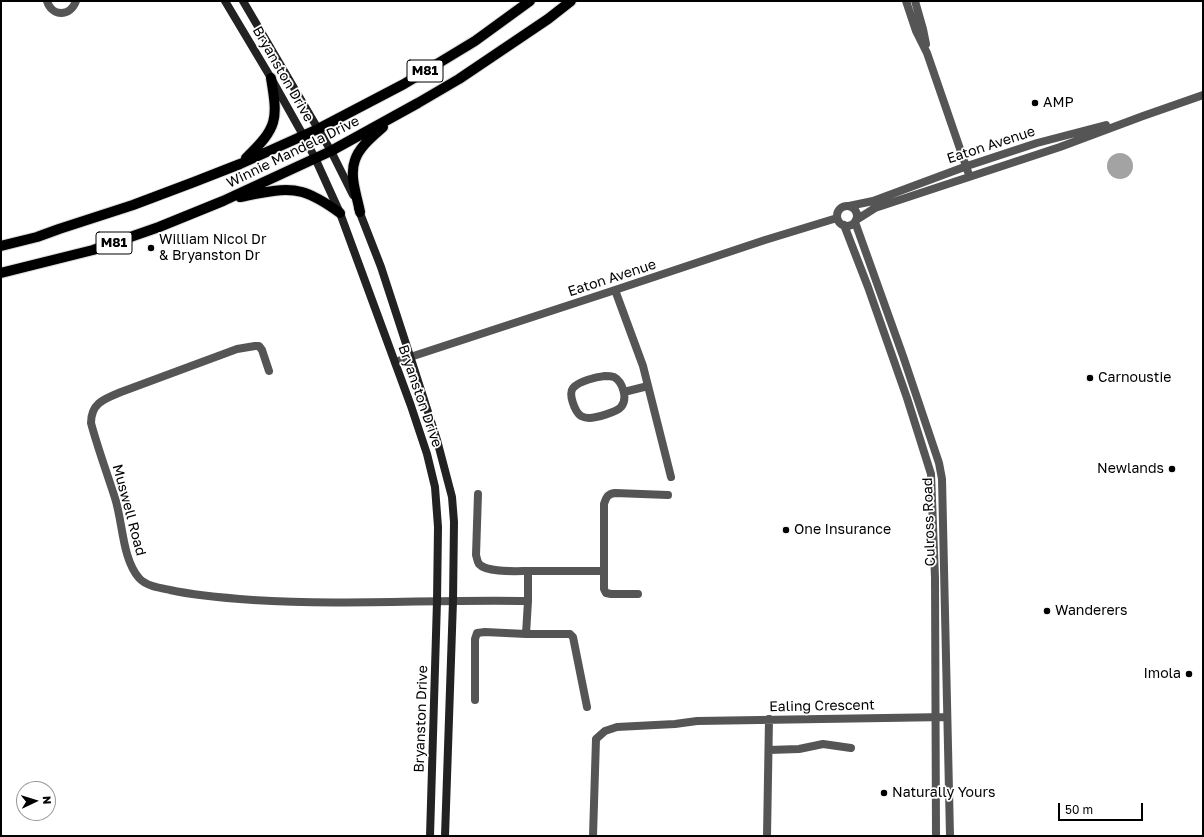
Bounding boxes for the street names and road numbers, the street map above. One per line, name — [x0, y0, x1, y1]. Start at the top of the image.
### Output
street label: Bryanston Drive — [249, 23, 317, 125]
road number: M81 — [407, 60, 443, 82]
street label: Winnie Mandela Drive — [224, 113, 362, 191]
street label: Eaton Avenue — [945, 123, 1037, 167]
road number: M81 — [96, 232, 132, 254]
street label: Eaton Avenue — [566, 256, 658, 300]
street label: Bryanston Drive — [395, 342, 445, 450]
street label: Muswell Road — [109, 462, 149, 558]
street label: Culross Road — [919, 477, 939, 567]
street label: Bryanston Drive — [411, 665, 431, 773]
street label: Ealing Crescent — [769, 697, 875, 715]

